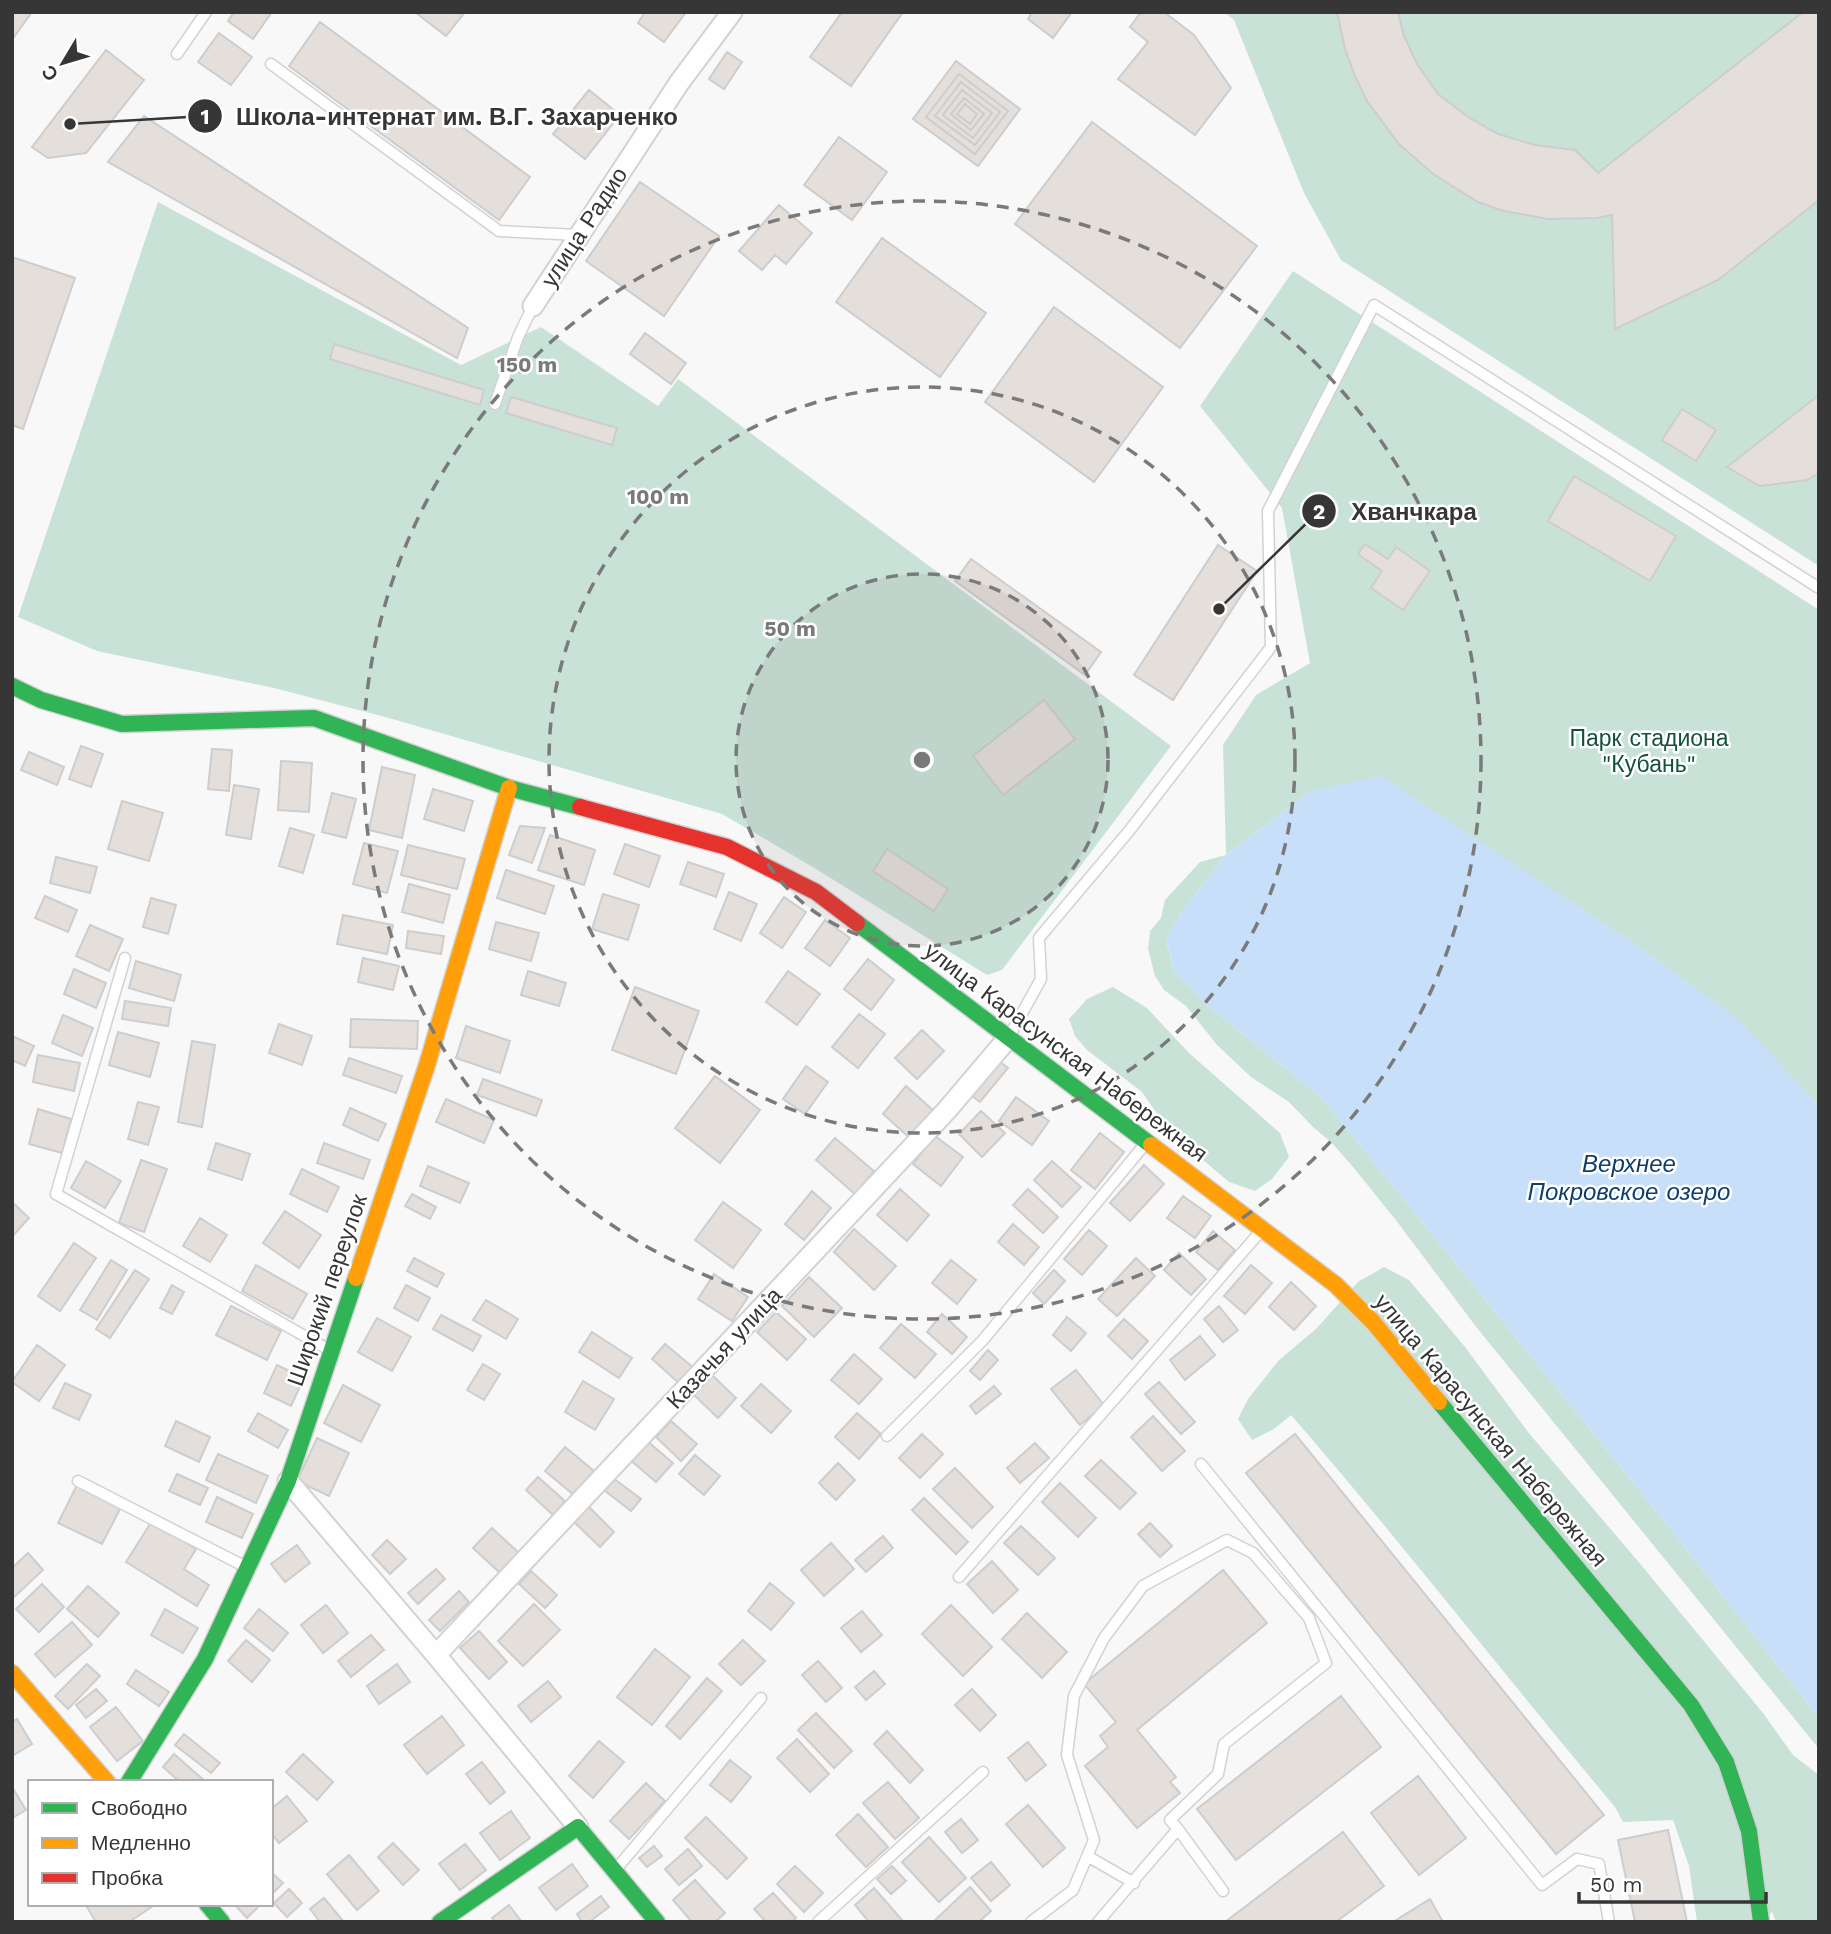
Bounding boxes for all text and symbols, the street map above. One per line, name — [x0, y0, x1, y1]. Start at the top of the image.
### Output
north arrow — [28, 28, 98, 98]
text: С — [37, 60, 63, 86]
callout: Школа-интернат им. В.Г. Захарченко — [187, 94, 692, 139]
text: Школа-интернат им. В.Г. Захарченко — [236, 103, 678, 131]
text: 1 — [200, 104, 210, 129]
street label: улица Радио — [536, 162, 633, 292]
text: 150 m — [497, 352, 557, 377]
text: 100 m — [627, 484, 689, 509]
callout: Хванчкара — [1302, 489, 1490, 534]
text: Хванчкара — [1351, 498, 1477, 526]
text: 2 — [1313, 499, 1325, 524]
text: 50 m — [764, 616, 816, 641]
park label: Парк стадиона "Кубань" — [1569, 725, 1729, 778]
centre of rings — [910, 748, 934, 772]
street label: улица Карасунская Набережная — [919, 937, 1213, 1168]
water label: Верхнее Покровское озеро — [1528, 1150, 1730, 1206]
street label: Широкий переулок — [282, 1190, 373, 1390]
street label: Казачья улица — [661, 1282, 788, 1415]
street label: улица Карасунская Набережная — [1369, 1289, 1613, 1572]
legend — [28, 1780, 273, 1906]
text: Свободно — [91, 1795, 188, 1820]
text: Медленно — [91, 1830, 191, 1855]
scale bar — [1579, 1860, 1766, 1904]
text: Пробка — [91, 1865, 163, 1890]
text: 50 m — [1590, 1872, 1642, 1897]

